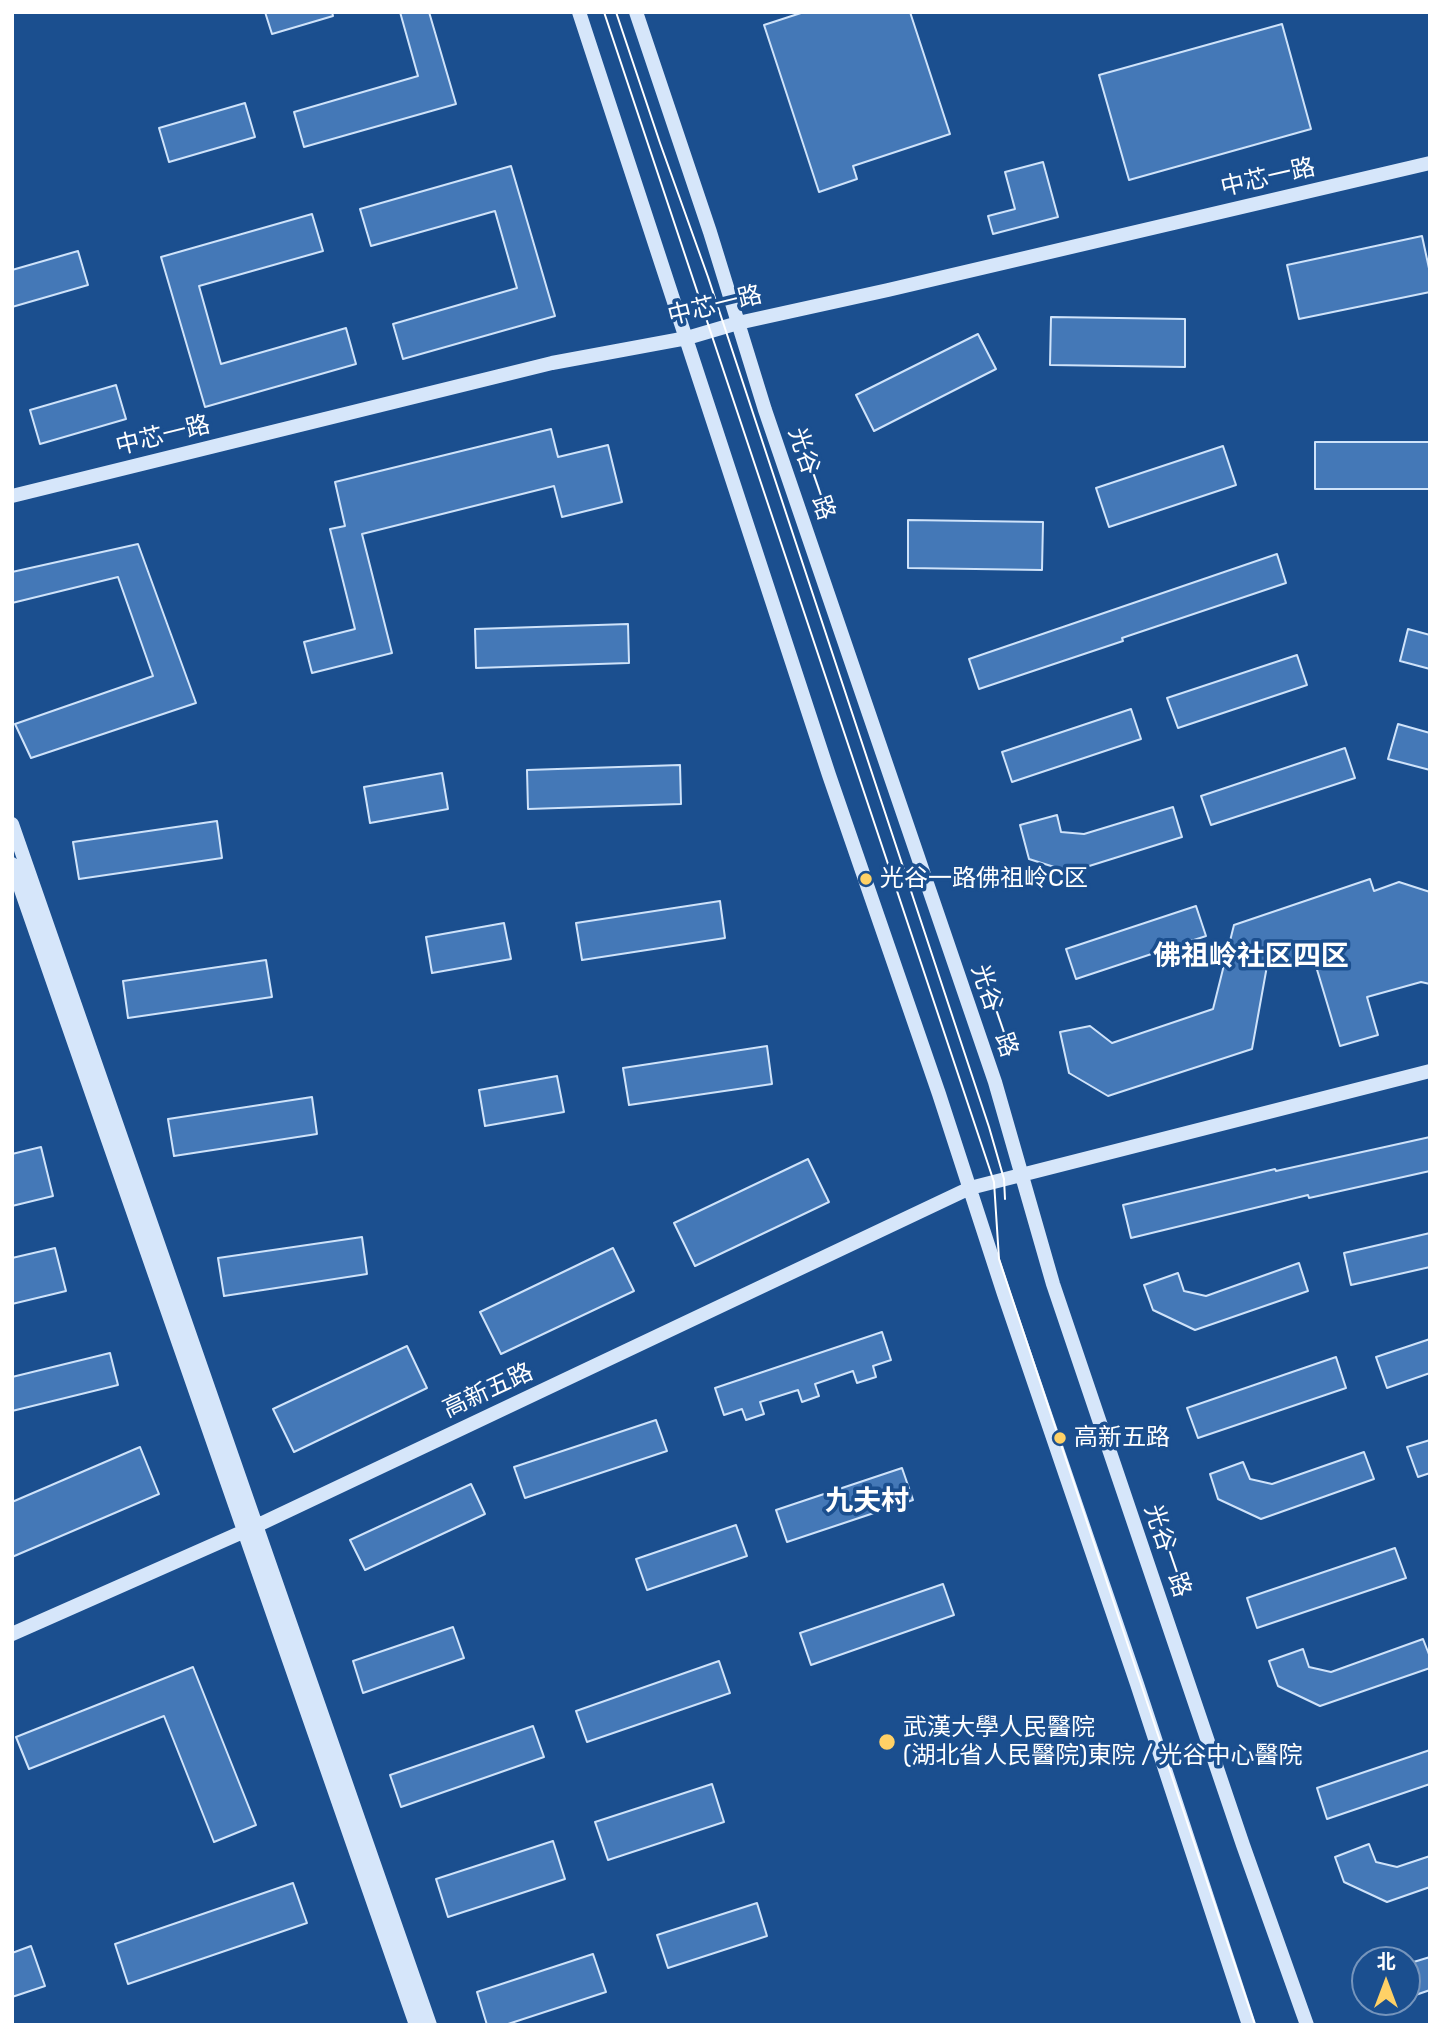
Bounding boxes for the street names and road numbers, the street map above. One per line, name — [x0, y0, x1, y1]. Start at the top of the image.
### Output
street label: 中芯一路 — [1218, 153, 1318, 203]
street label: 中芯一路 — [665, 280, 765, 332]
street label: 中芯一路 — [113, 410, 213, 462]
street label: 光谷一路 — [782, 424, 840, 524]
street label: 光谷一路 — [965, 961, 1023, 1061]
street label: 高新五路 — [438, 1358, 538, 1424]
street label: 光谷一路 — [1138, 1501, 1196, 1601]

